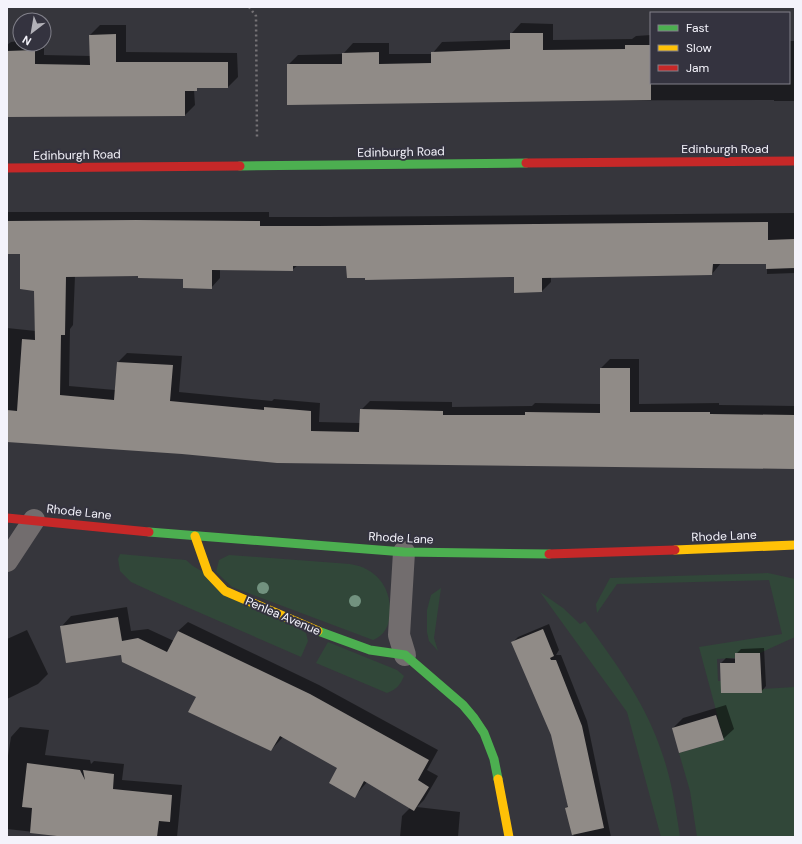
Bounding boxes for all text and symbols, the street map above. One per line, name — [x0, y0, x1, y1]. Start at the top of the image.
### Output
north arrow — [12, 12, 52, 52]
legend — [650, 12, 790, 84]
text: Fast — [686, 20, 709, 36]
text: N — [20, 33, 34, 49]
text: Slow — [686, 40, 712, 56]
text: Jam — [686, 60, 709, 76]
street label: Edinburgh Road — [681, 141, 769, 157]
street label: Edinburgh Road — [357, 143, 445, 161]
street label: Edinburgh Road — [33, 146, 121, 164]
street label: Rhode Lane — [46, 501, 112, 523]
street label: Rhode Lane — [691, 527, 757, 545]
street label: Rhode Lane — [368, 528, 434, 548]
street label: Penlea Avenue — [243, 593, 323, 639]

